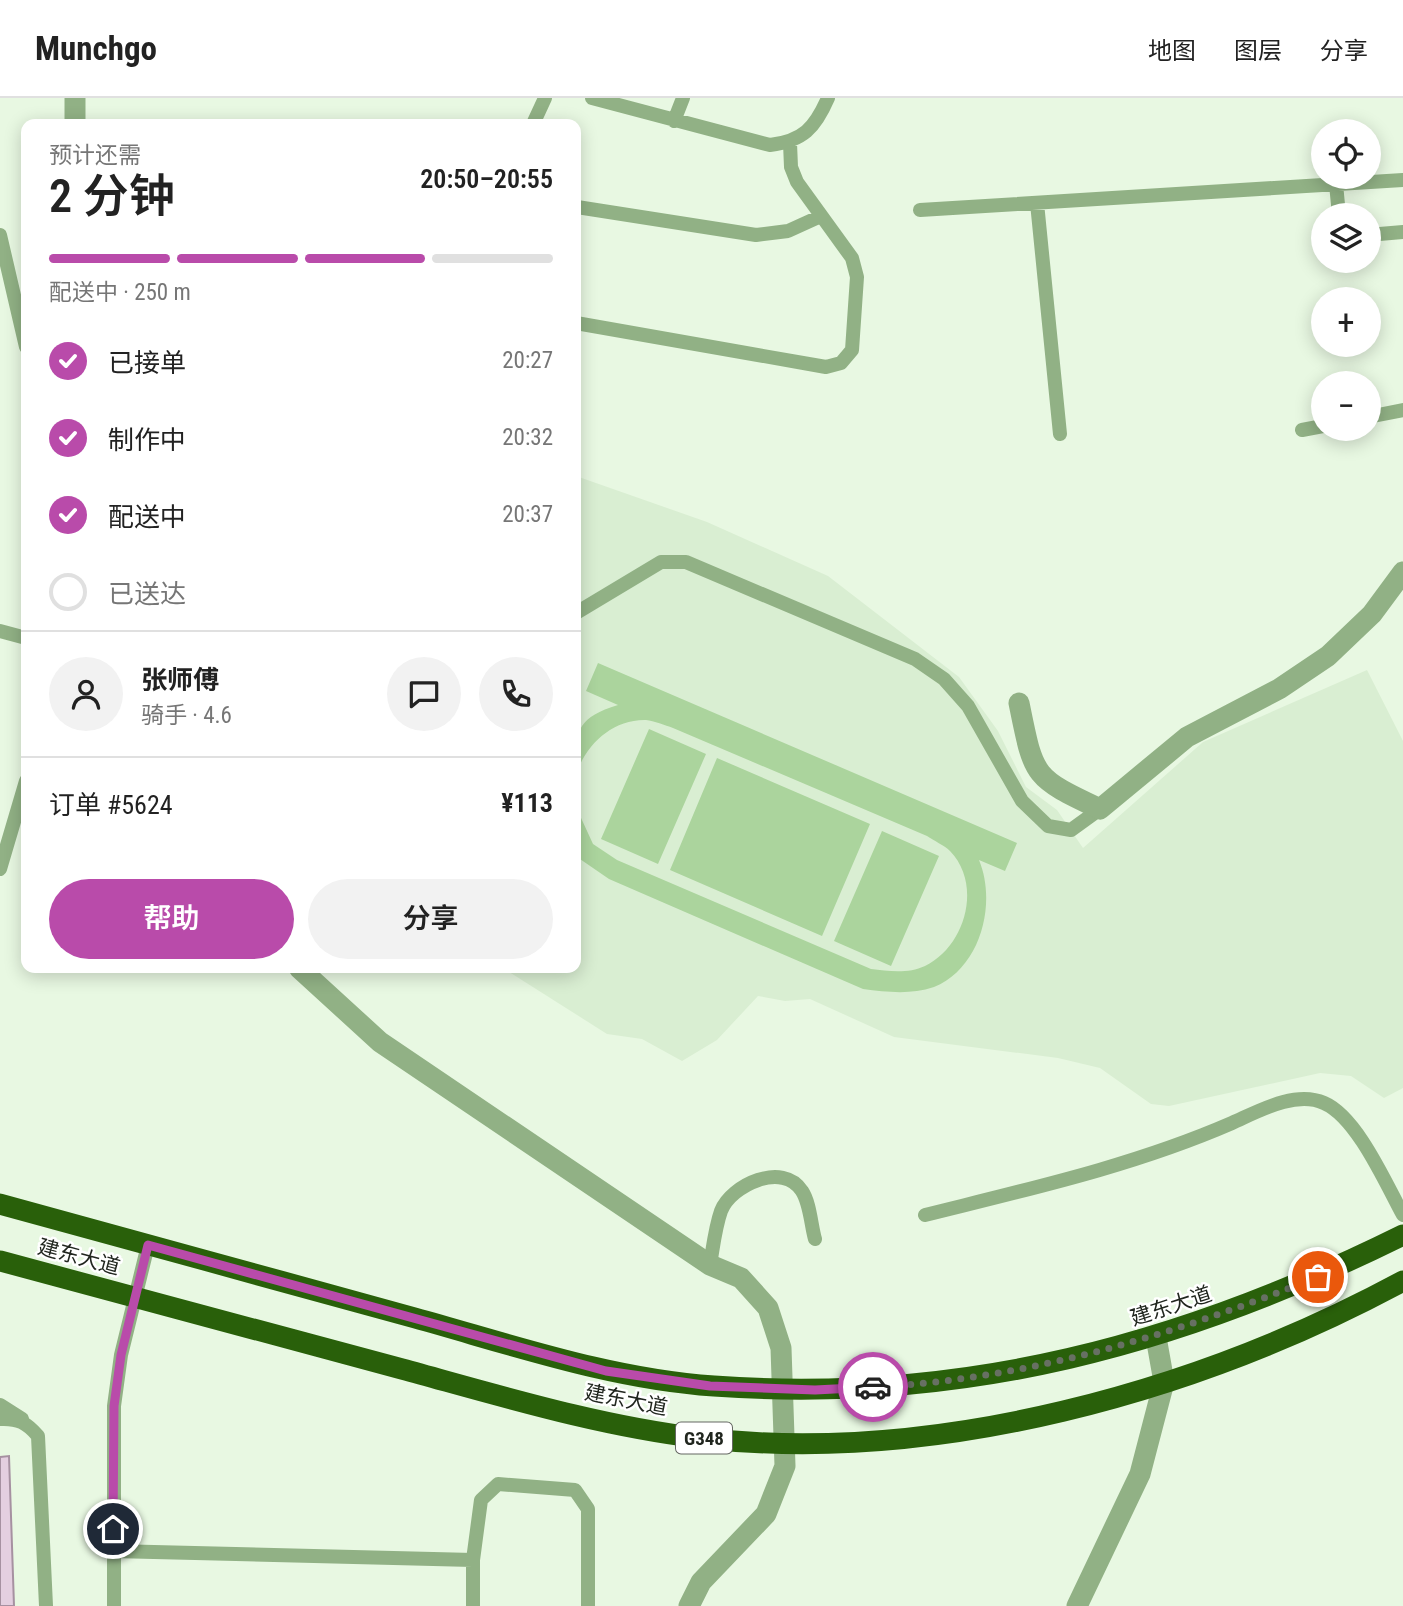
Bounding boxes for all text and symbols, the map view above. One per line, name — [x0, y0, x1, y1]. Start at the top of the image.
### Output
text: Munchgo — [35, 29, 157, 68]
text: 地图 — [1148, 37, 1196, 65]
text: 图层 — [1234, 37, 1282, 65]
text: 分享 — [1320, 37, 1368, 65]
map controls — [1311, 119, 1381, 441]
button: locate — [1311, 119, 1381, 189]
text: 预计还需 — [49, 142, 141, 169]
text: 20:50–20:55 — [420, 164, 553, 194]
text: 2 分钟 — [49, 169, 175, 223]
button: layers — [1311, 203, 1381, 273]
text: 配送中 · 250 m — [49, 279, 191, 306]
button: + — [1311, 287, 1381, 357]
icon: check — [49, 342, 87, 380]
text: 20:27 — [502, 347, 553, 374]
text: 已接单 — [108, 348, 186, 378]
button: − — [1311, 371, 1381, 441]
icon: check — [49, 419, 87, 457]
text: 20:32 — [502, 424, 553, 451]
text: 制作中 — [108, 425, 186, 455]
icon: check — [49, 496, 87, 534]
text: 20:37 — [502, 501, 553, 528]
text: 配送中 — [108, 502, 186, 532]
text: 已送达 — [108, 579, 186, 609]
button: person — [49, 657, 123, 731]
button: chat — [387, 657, 461, 731]
button: phone — [479, 657, 553, 731]
text: 张师傅 — [141, 665, 219, 695]
text: 骑手 · 4.6 — [141, 702, 232, 729]
text: ¥113 — [501, 788, 553, 818]
text: 订单 #5624 — [49, 790, 173, 820]
button: 帮助 — [49, 879, 294, 959]
button: 分享 — [308, 879, 553, 959]
street label: 建东大道 — [35, 1235, 123, 1279]
pin — [1288, 1247, 1348, 1307]
icon: bag — [1299, 1258, 1337, 1296]
street label: 建东大道 — [1127, 1282, 1215, 1330]
courier — [838, 1352, 908, 1422]
icon: car — [854, 1368, 892, 1406]
street label: 建东大道 — [582, 1380, 670, 1420]
road number: G348 — [676, 1422, 732, 1454]
pin — [83, 1499, 143, 1559]
icon: home — [94, 1510, 132, 1548]

